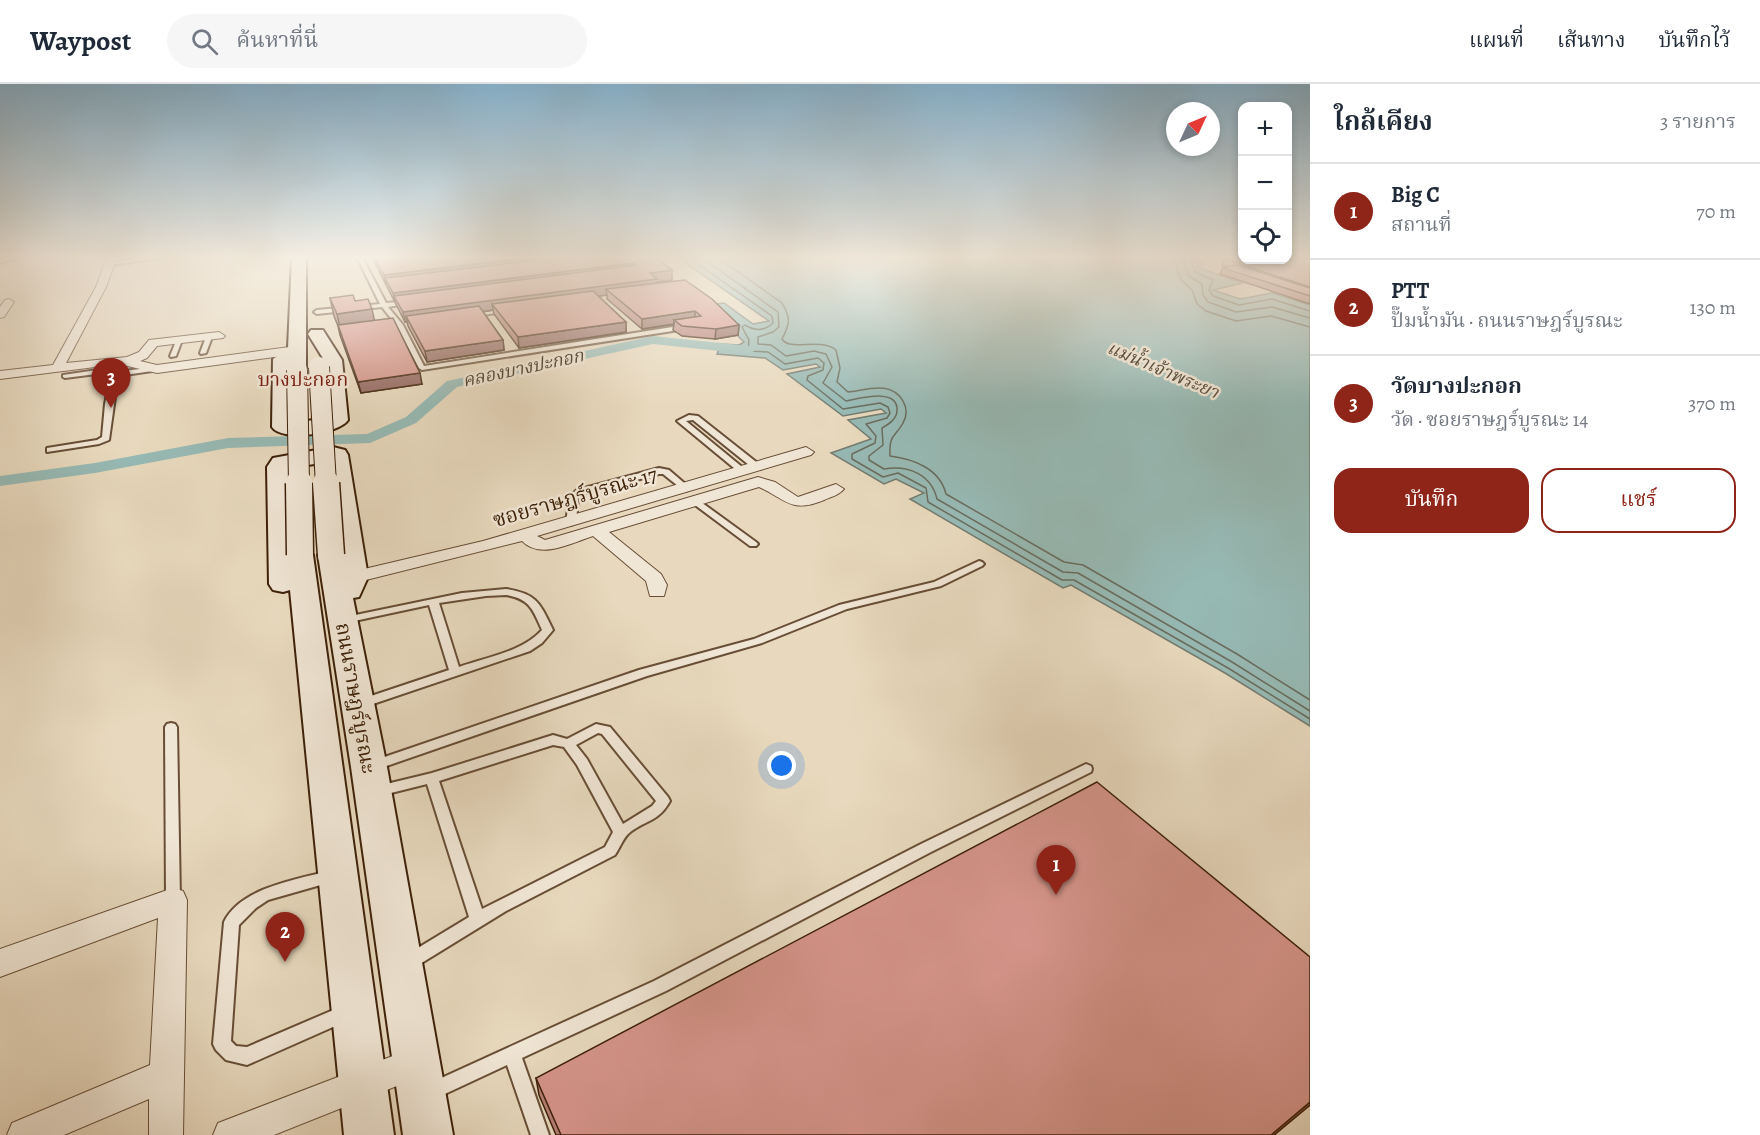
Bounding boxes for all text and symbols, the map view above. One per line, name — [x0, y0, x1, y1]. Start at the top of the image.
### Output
search box — [167, 14, 587, 68]
text: Waypost — [30, 22, 131, 60]
icon: search — [188, 25, 221, 58]
text: ค้นหาที่นี่ — [236, 25, 318, 55]
text: แผนที่ — [1469, 26, 1524, 54]
text: เส้นทาง — [1557, 26, 1625, 54]
text: บันทึกไว้ — [1658, 26, 1730, 54]
north arrow — [1166, 102, 1220, 156]
map controls — [1238, 102, 1292, 264]
button: + — [1238, 102, 1292, 156]
text: ใกล้เคียง — [1334, 104, 1433, 139]
text: 3 รายการ — [1660, 108, 1736, 135]
button: − — [1238, 156, 1292, 210]
text: Big C — [1391, 180, 1440, 210]
text: 1 — [1350, 198, 1357, 225]
text: 70 m — [1696, 198, 1736, 225]
button: locate — [1238, 210, 1292, 264]
text: สถานที่ — [1391, 211, 1452, 238]
text: PTT — [1391, 276, 1429, 306]
text: 2 — [1349, 294, 1358, 321]
text: 130 m — [1690, 294, 1736, 321]
text: ปั๊มน้ำมัน · ถนนราษฎร์บูรณะ — [1391, 307, 1623, 334]
water label: แม่น้ำเจ้าพระยา — [1104, 334, 1224, 405]
water label: คลองบางปะกอก — [460, 343, 587, 393]
pin: 3 — [92, 358, 130, 408]
district label: บางปะกอก — [258, 366, 348, 393]
text: วัดบางปะกอก — [1391, 371, 1522, 401]
text: 3 — [1349, 390, 1358, 417]
text: 370 m — [1688, 390, 1736, 417]
text: วัด · ซอยราษฎร์บูรณะ 14 — [1391, 406, 1588, 433]
street label: ซอยราษฎร์บูรณะ 17 — [490, 460, 661, 534]
button: บันทึก — [1334, 468, 1529, 533]
button: แชร์ — [1541, 468, 1736, 533]
street label: ถนนราษฎร์บูรณะ — [329, 620, 383, 776]
your location — [767, 751, 796, 780]
pin: 1 — [1036, 846, 1076, 895]
pin: 2 — [266, 912, 304, 962]

